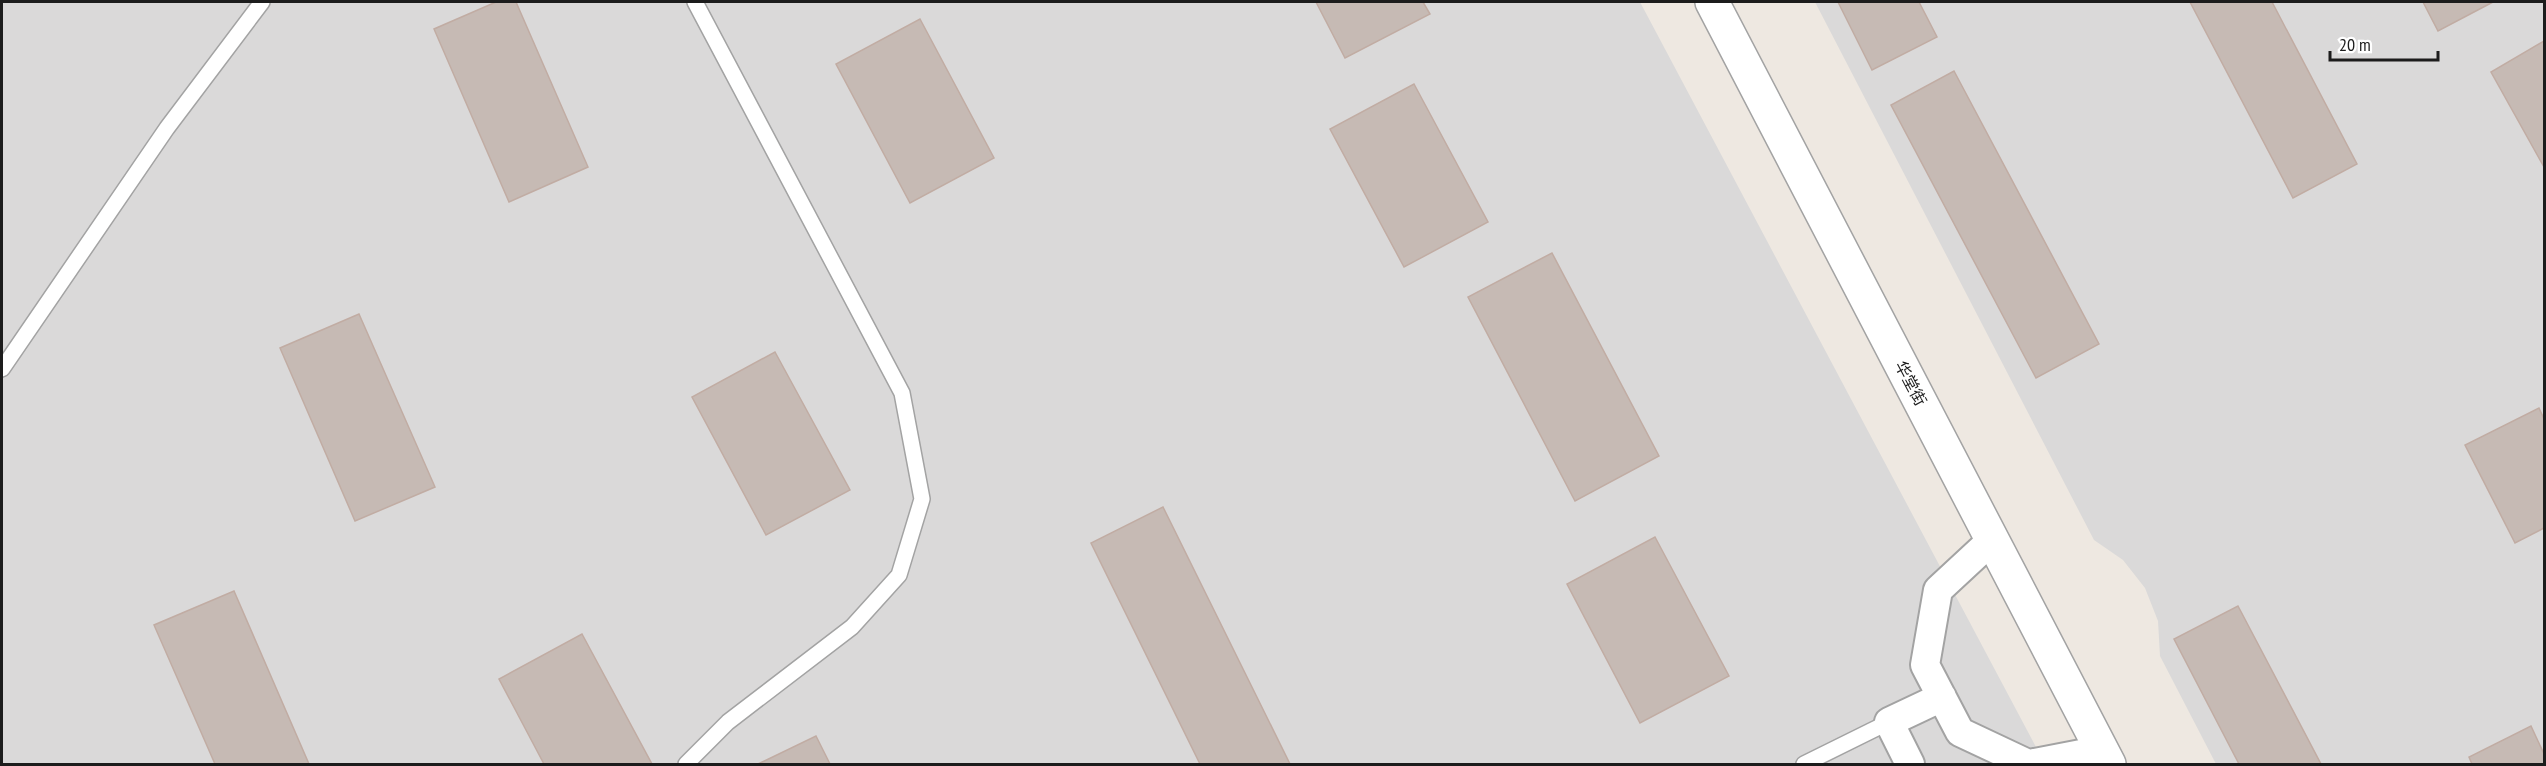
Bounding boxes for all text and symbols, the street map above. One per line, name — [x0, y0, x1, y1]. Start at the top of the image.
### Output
scale bar — [2330, 24, 2438, 62]
text: 20 m — [2339, 33, 2371, 56]
street label: 华堂街 — [1891, 357, 1931, 409]

